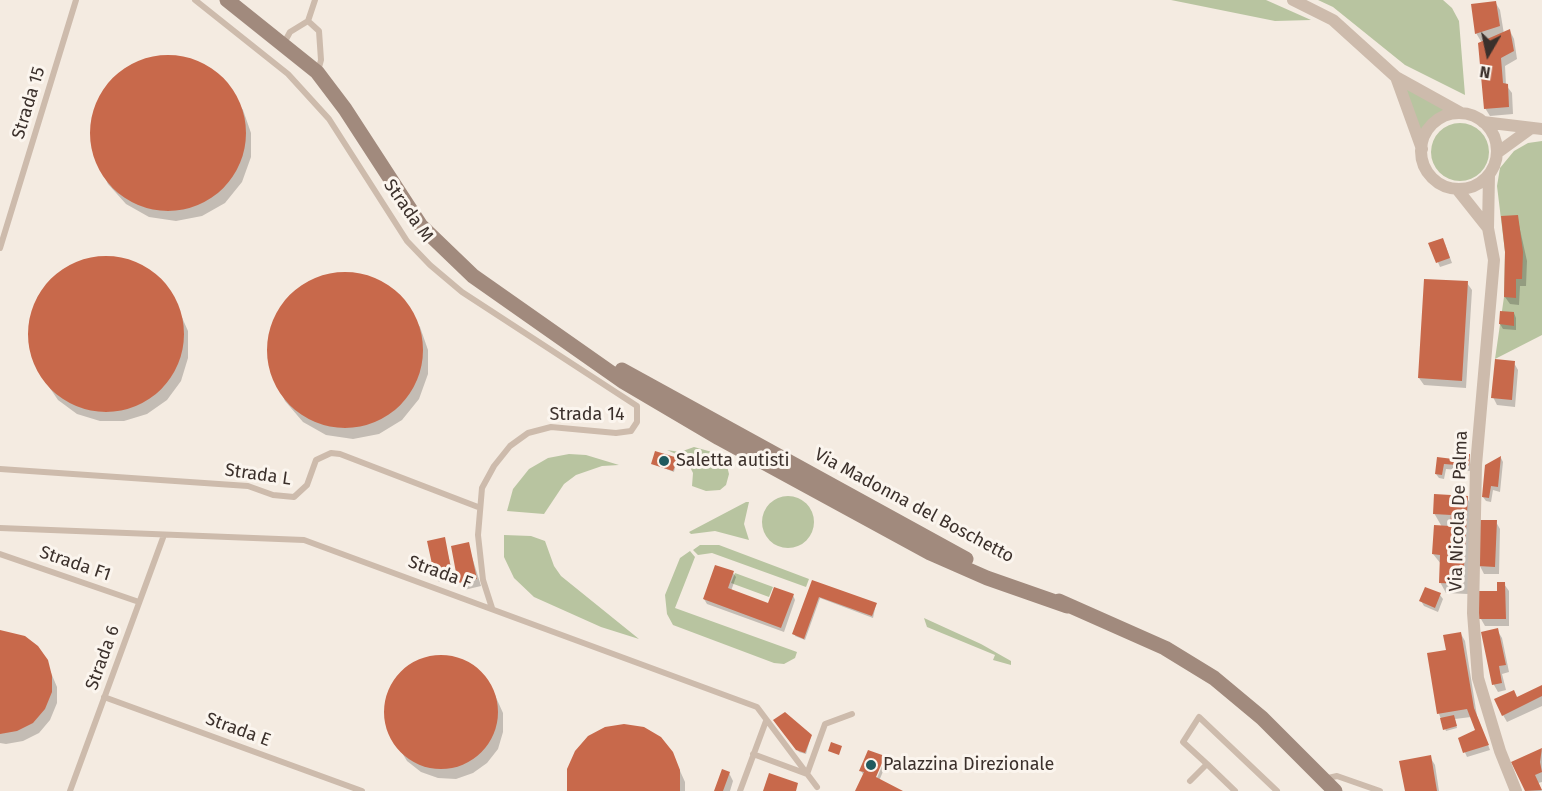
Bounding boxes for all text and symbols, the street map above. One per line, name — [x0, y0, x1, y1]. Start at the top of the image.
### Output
north arrow — [1458, 24, 1518, 84]
text: N — [1478, 62, 1492, 82]
street label: Strada 15 — [8, 64, 50, 142]
street label: Strada M — [379, 175, 437, 247]
street label: Strada 14 — [549, 404, 625, 426]
street label: Via Nicola De Palma — [1445, 430, 1473, 592]
street label: Via Madonna del Boschetto — [810, 444, 1018, 568]
place label: Saletta autisti — [676, 450, 790, 472]
marker: Saletta autisti — [657, 454, 671, 468]
street label: Strada L — [223, 460, 293, 490]
street label: Strada F1 — [37, 542, 113, 586]
street label: Strada F — [405, 551, 475, 595]
street label: Strada 6 — [81, 623, 125, 693]
street label: Strada E — [203, 708, 273, 752]
place label: Palazzina Direzionale — [883, 754, 1054, 776]
marker: Palazzina Direzionale — [864, 758, 878, 772]

